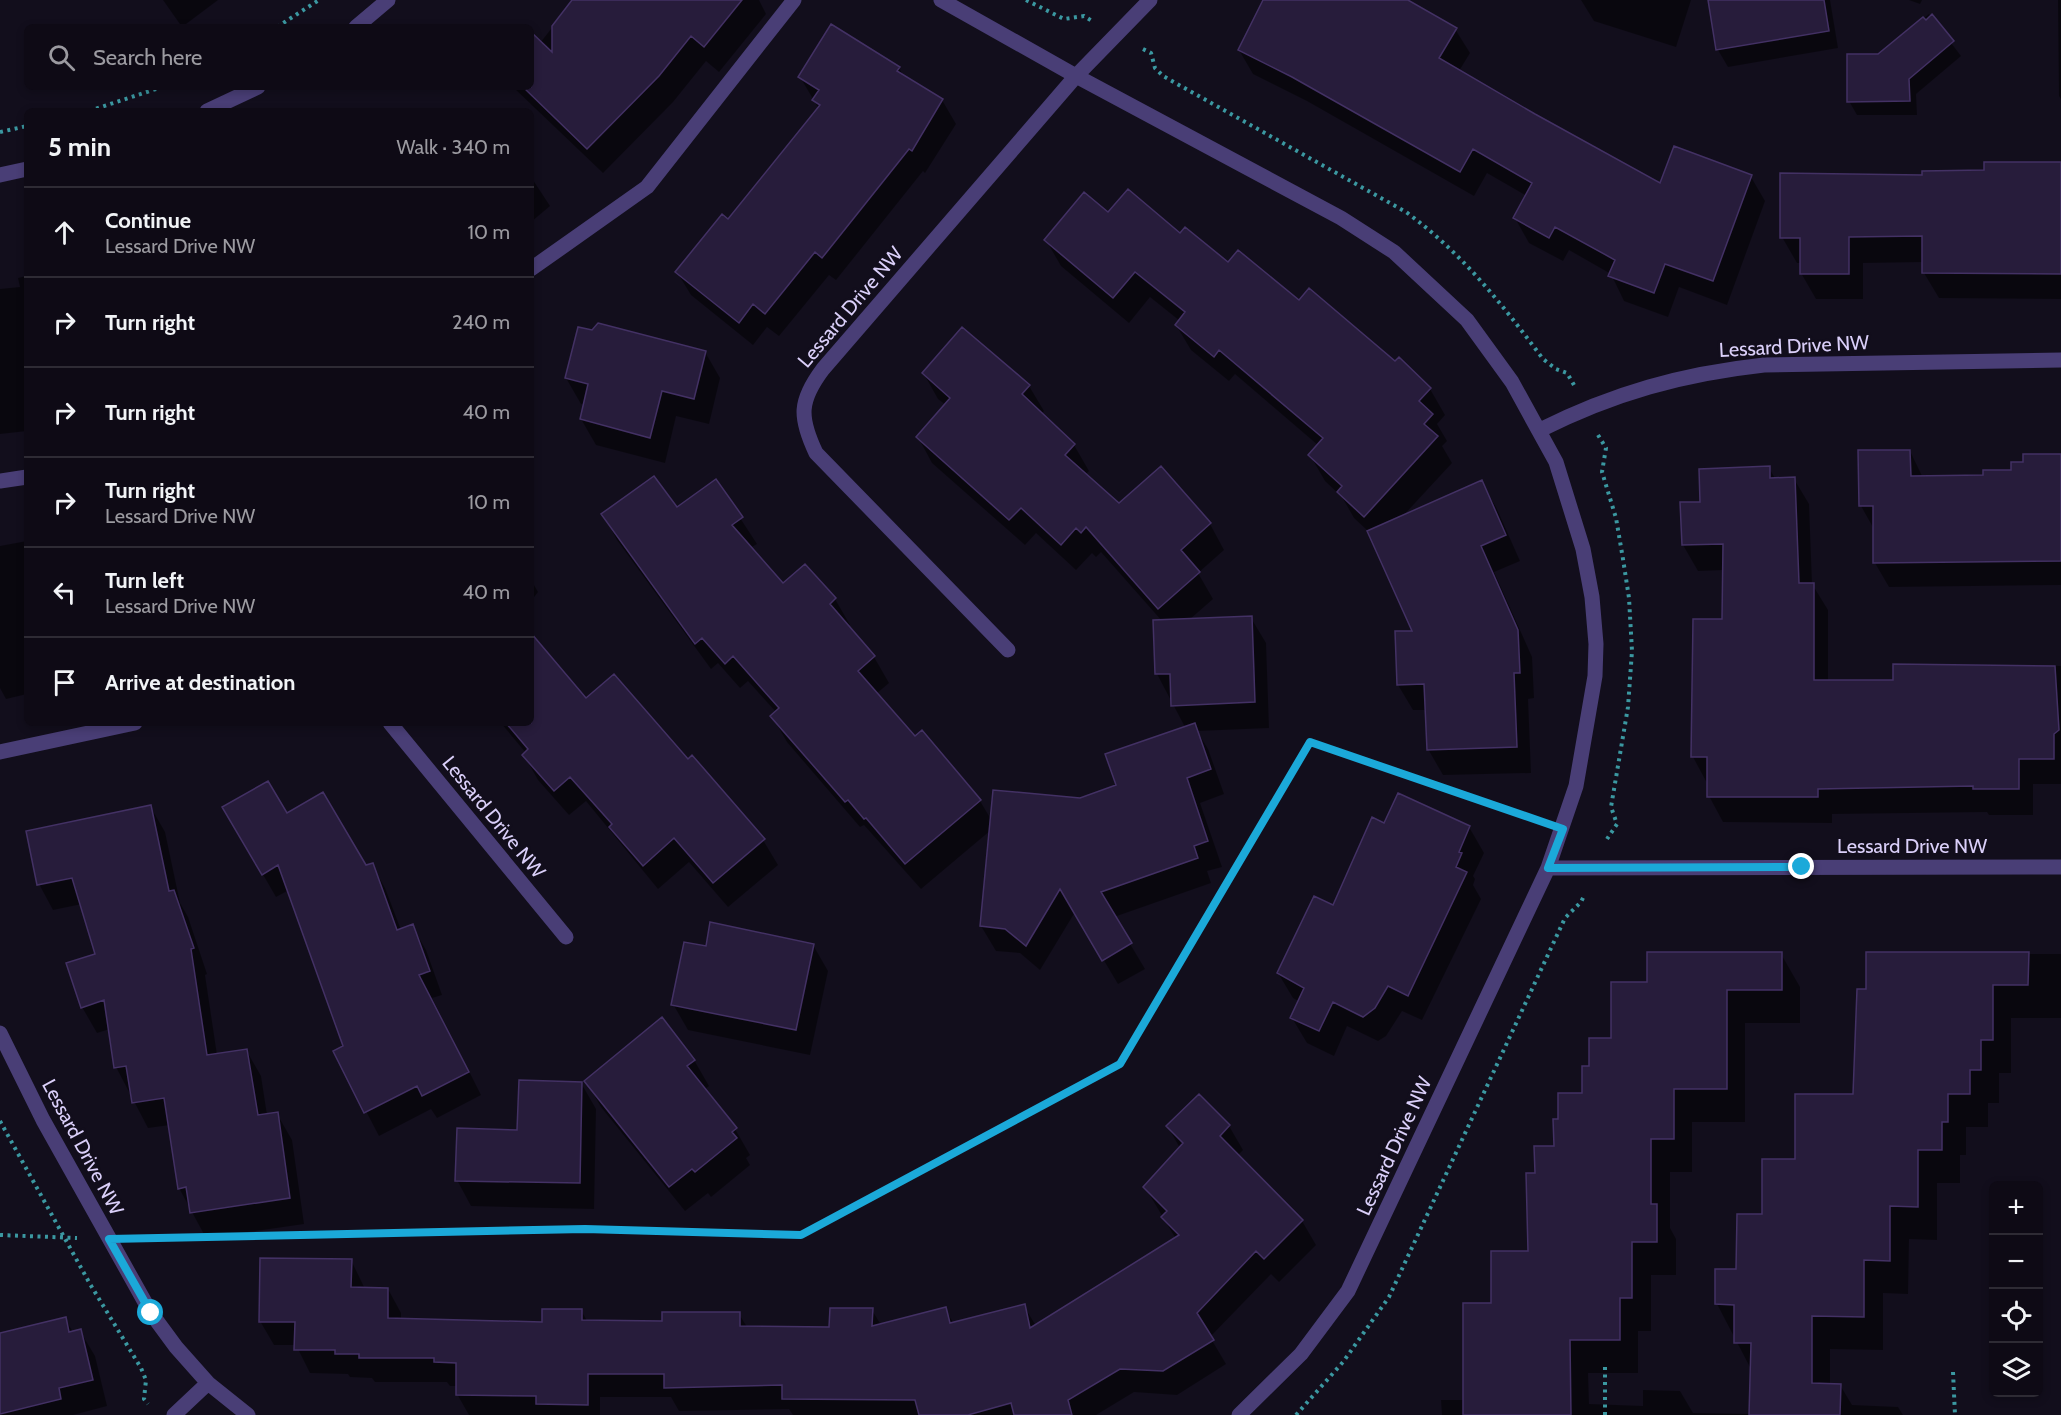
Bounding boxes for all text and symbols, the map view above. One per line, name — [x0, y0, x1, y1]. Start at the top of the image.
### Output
search box — [24, 24, 534, 90]
icon: search — [45, 41, 78, 74]
text: Search here — [93, 44, 202, 71]
text: 5 min — [48, 131, 111, 163]
text: Walk · 340 m — [396, 135, 510, 159]
text: Continue — [105, 207, 191, 234]
icon: ahead — [48, 216, 81, 249]
text: 10 m — [467, 220, 510, 244]
text: Lessard Drive NW — [105, 234, 255, 258]
street label: Lessard Drive NW — [793, 242, 908, 372]
icon: right — [48, 306, 81, 339]
text: Turn right — [105, 309, 195, 336]
text: 240 m — [452, 310, 510, 334]
street label: Lessard Drive NW — [1718, 330, 1870, 362]
icon: right — [48, 396, 81, 429]
text: Turn right — [105, 399, 195, 426]
text: 40 m — [462, 400, 510, 424]
text: Turn right — [105, 477, 195, 504]
icon: right — [48, 486, 81, 519]
text: 10 m — [467, 490, 510, 514]
text: Lessard Drive NW — [105, 504, 255, 528]
text: Turn left — [105, 567, 184, 594]
icon: left — [48, 576, 81, 609]
text: 40 m — [462, 580, 510, 604]
text: Lessard Drive NW — [105, 594, 255, 618]
icon: arrive — [48, 666, 81, 699]
text: Arrive at destination — [105, 669, 295, 696]
street label: Lessard Drive NW — [437, 751, 551, 883]
street label: Lessard Drive NW — [1837, 834, 1987, 858]
route end — [1788, 853, 1814, 879]
street label: Lessard Drive NW — [1351, 1073, 1437, 1219]
street label: Lessard Drive NW — [37, 1075, 129, 1219]
map controls — [1989, 1181, 2043, 1397]
button: + — [1989, 1181, 2043, 1235]
button: − — [1989, 1235, 2043, 1289]
button: locate — [1989, 1289, 2043, 1343]
route start — [137, 1299, 163, 1325]
button: layers — [1989, 1343, 2043, 1397]

